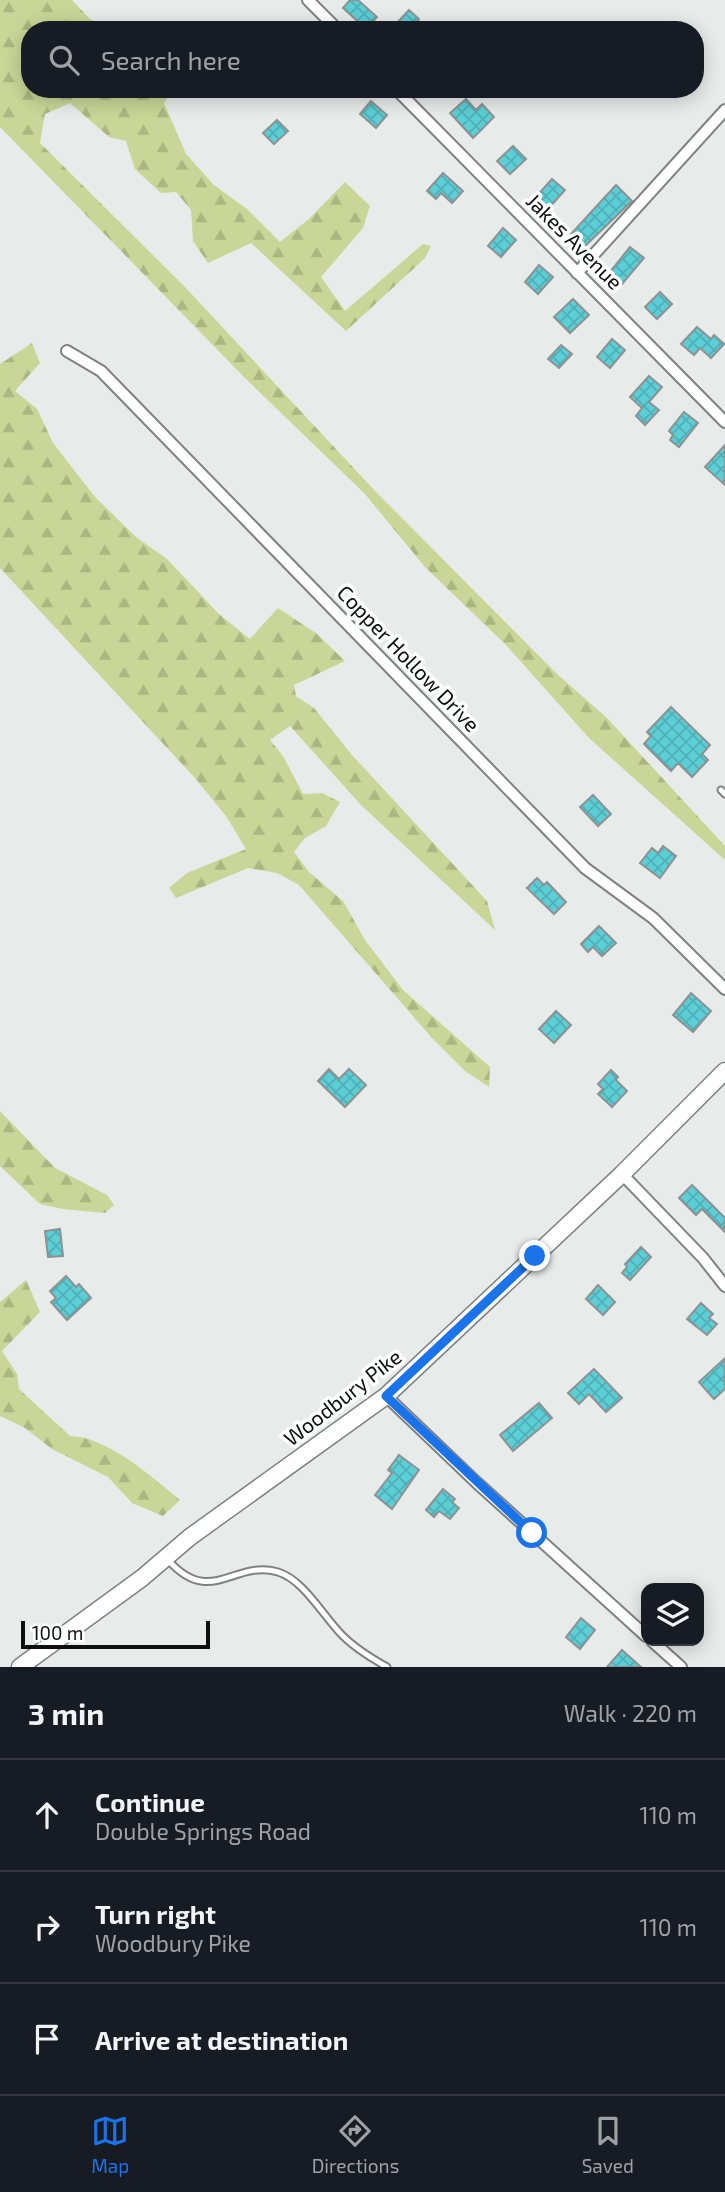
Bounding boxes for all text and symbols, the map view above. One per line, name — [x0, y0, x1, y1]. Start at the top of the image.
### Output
search box — [21, 21, 704, 98]
icon: search — [45, 41, 83, 79]
text: Search here — [101, 44, 241, 75]
street label: Jakes Avenue — [522, 188, 628, 294]
street label: Copper Hollow Drive — [333, 580, 485, 736]
route end — [519, 1240, 550, 1271]
street label: Woodbury Pike — [278, 1343, 406, 1450]
route start — [516, 1517, 547, 1548]
map controls — [641, 1583, 704, 1646]
button: layers — [641, 1583, 704, 1646]
scale bar — [21, 1618, 210, 1650]
text: 100 m — [32, 1621, 83, 1644]
text: 3 min — [28, 1695, 104, 1731]
text: Walk · 220 m — [564, 1699, 697, 1727]
text: Continue — [95, 1786, 205, 1817]
icon: ahead — [28, 1796, 66, 1834]
text: 110 m — [640, 1801, 697, 1829]
text: Double Springs Road — [95, 1817, 311, 1845]
text: Turn right — [95, 1898, 216, 1929]
icon: right — [28, 1908, 66, 1946]
text: 110 m — [640, 1913, 697, 1941]
text: Woodbury Pike — [95, 1929, 251, 1957]
icon: arrive — [28, 2020, 66, 2058]
text: Arrive at destination — [95, 2024, 348, 2055]
tab: Map — [91, 2112, 129, 2177]
tab: Directions — [312, 2112, 399, 2177]
tab: Saved — [582, 2112, 634, 2177]

